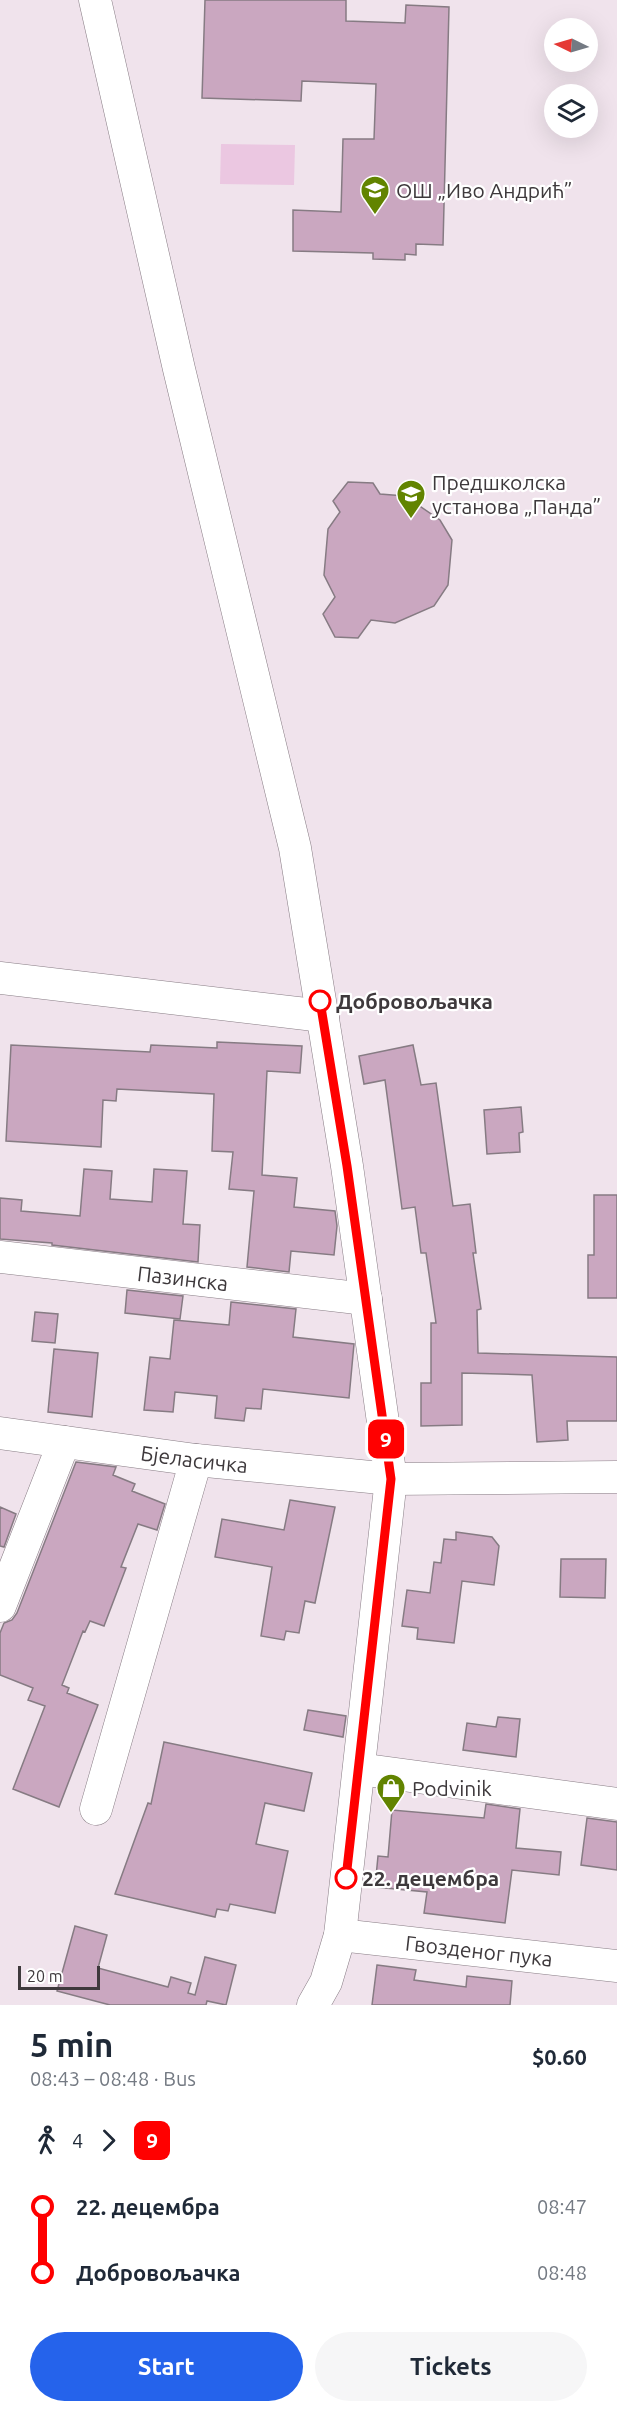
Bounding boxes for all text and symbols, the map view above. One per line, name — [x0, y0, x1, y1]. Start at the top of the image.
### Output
north arrow — [544, 18, 598, 72]
map controls — [544, 18, 598, 138]
button: layers — [544, 84, 598, 138]
school or university icon: ОШ „Иво Андрић” — [359, 174, 391, 216]
place label: ОШ „Иво Андрић” — [396, 178, 572, 202]
place label: Предшколска установа „Панда” — [432, 470, 601, 518]
school or university icon: Предшколска установа „Панда” — [395, 478, 427, 520]
place label: Добровољачка — [336, 989, 493, 1013]
marker: Добровољачка — [309, 990, 331, 1012]
street label: Пазинска — [136, 1261, 230, 1295]
line badge: 9 — [366, 1420, 406, 1458]
text: 9 — [380, 1427, 392, 1451]
street label: Бјеласичка — [139, 1441, 249, 1477]
shop icon: Podvinik — [375, 1772, 407, 1814]
place label: Podvinik — [412, 1776, 492, 1800]
place label: 22. децембра — [362, 1866, 499, 1890]
marker: 22. децембра — [335, 1867, 357, 1889]
street label: Гвозденог пука — [404, 1930, 554, 1971]
scale bar — [18, 1963, 100, 1990]
text: 20 m — [27, 1967, 63, 1985]
text: 5 min — [30, 2026, 113, 2063]
text: $0.60 — [532, 2044, 587, 2069]
text: 08:43 – 08:48 · Bus — [30, 2067, 196, 2090]
icon: walk — [30, 2124, 63, 2157]
icon: forward — [92, 2124, 125, 2157]
text: 9 — [146, 2128, 158, 2152]
text: 4 — [72, 2129, 83, 2152]
text: 22. децембра — [76, 2194, 220, 2219]
text: 08:47 — [537, 2195, 587, 2218]
text: Добровољачка — [76, 2260, 240, 2285]
text: 08:48 — [537, 2261, 587, 2284]
button: Start — [30, 2332, 303, 2401]
button: Tickets — [315, 2332, 587, 2401]

